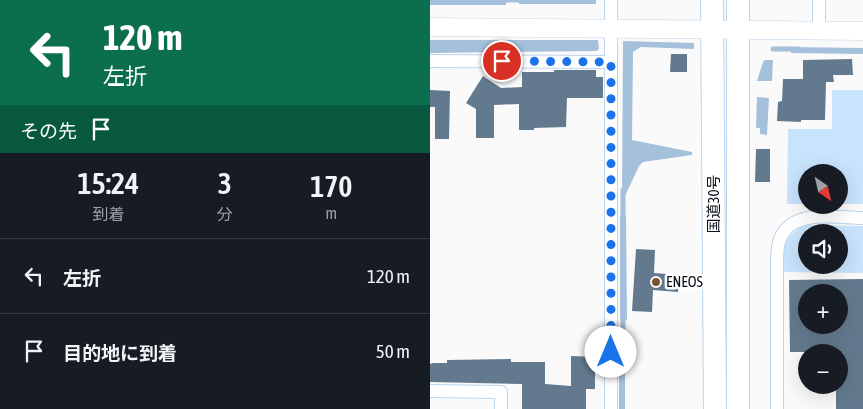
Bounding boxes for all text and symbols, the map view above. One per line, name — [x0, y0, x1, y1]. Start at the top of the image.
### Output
text: 120 m — [103, 17, 182, 57]
icon: left — [20, 20, 85, 85]
pin — [481, 40, 523, 82]
icon: arrive — [488, 47, 516, 75]
text: 左折 — [103, 63, 147, 89]
icon: arrive — [87, 115, 115, 143]
text: その先 — [20, 120, 77, 142]
north arrow — [798, 164, 848, 214]
map controls — [798, 164, 848, 394]
text: 15:24 — [77, 166, 139, 200]
text: 3 — [218, 166, 232, 200]
text: 170 — [310, 169, 352, 203]
street label: 国道30号 — [705, 174, 722, 234]
text: m — [326, 204, 337, 222]
text: 到着 — [92, 205, 124, 223]
text: 分 — [217, 205, 233, 223]
button: sound — [798, 224, 848, 274]
icon: left — [20, 262, 48, 290]
text: 120 m — [367, 265, 410, 287]
text: 左折 — [63, 267, 101, 289]
place label: ENEOS — [666, 273, 703, 290]
marker: ENEOS — [650, 276, 662, 288]
button: + — [798, 284, 848, 334]
position arrow — [584, 325, 636, 377]
icon: arrive — [20, 337, 48, 365]
text: 50 m — [376, 340, 410, 362]
text: 目的地に到着 — [63, 342, 177, 364]
button: − — [798, 344, 848, 394]

